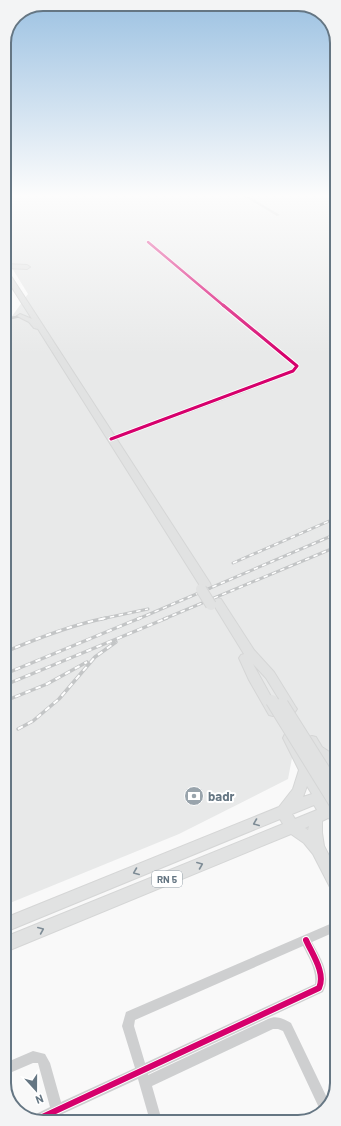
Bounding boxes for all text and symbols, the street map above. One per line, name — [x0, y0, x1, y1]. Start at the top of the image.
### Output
bank icon: badr — [183, 785, 205, 807]
place label: badr — [208, 788, 235, 804]
one-way arrow — [253, 818, 260, 826]
one-way arrow — [196, 862, 204, 870]
one-way arrow — [133, 867, 141, 875]
road number: RN 5 — [152, 871, 182, 887]
one-way arrow — [38, 927, 45, 935]
north arrow — [16, 1070, 56, 1110]
text: N — [34, 1092, 46, 1107]

